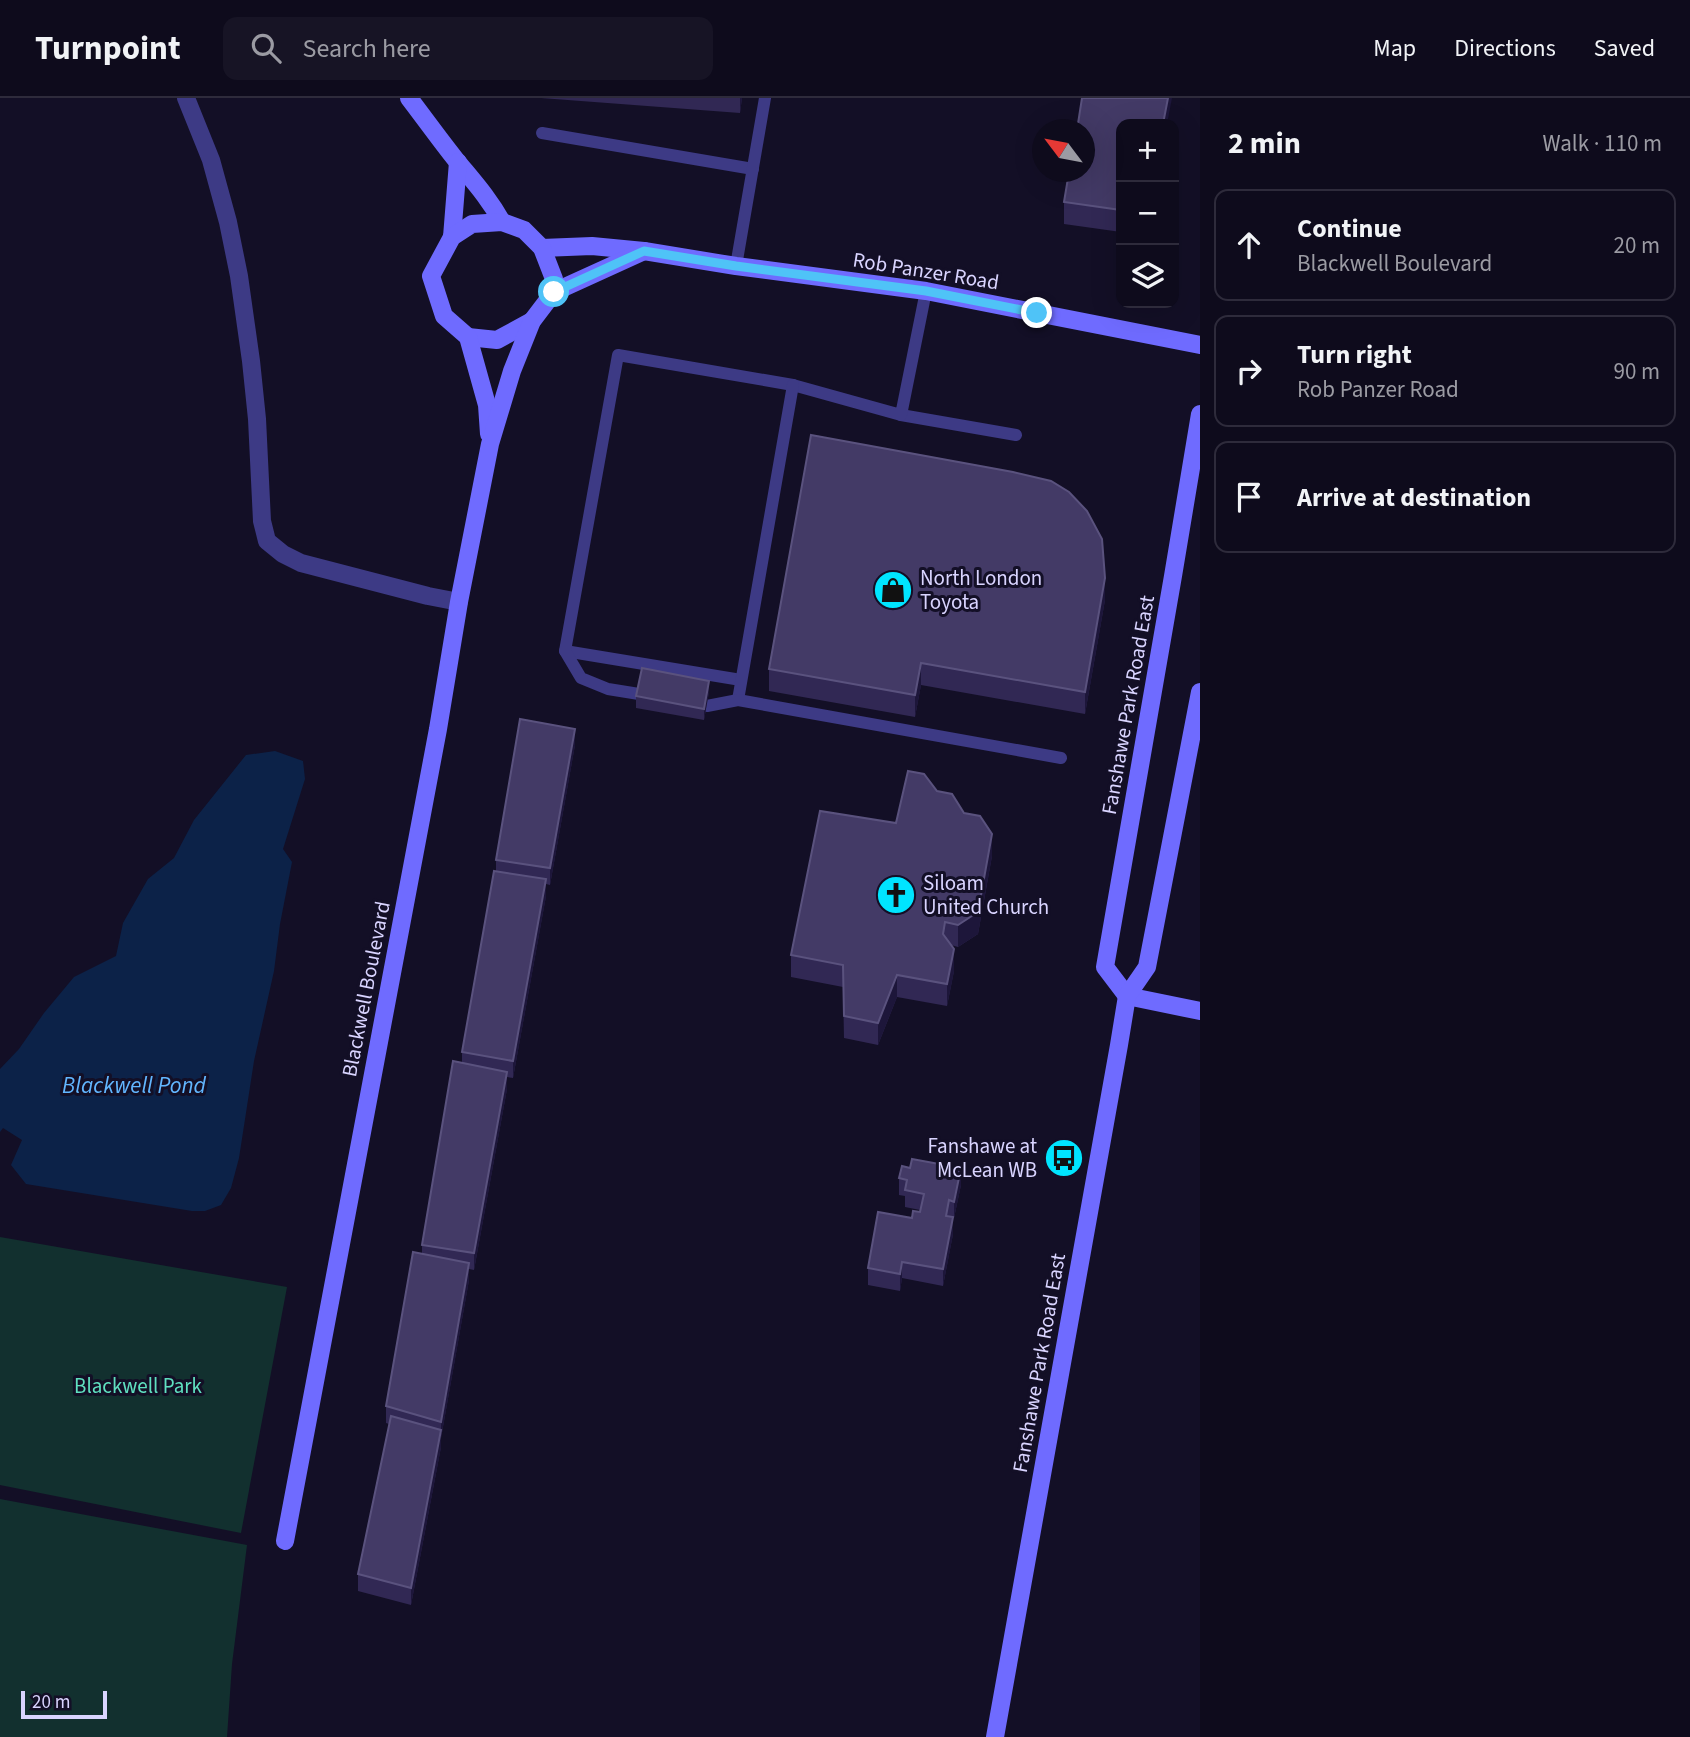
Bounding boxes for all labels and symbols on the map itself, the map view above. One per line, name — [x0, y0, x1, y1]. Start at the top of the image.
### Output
north arrow — [1032, 119, 1095, 182]
street label: Rob Panzer Road — [851, 245, 1001, 297]
route start — [538, 276, 569, 307]
route end — [1021, 297, 1052, 328]
place label: North London Toyota — [920, 563, 1042, 617]
shop icon: North London Toyota — [872, 569, 914, 611]
street label: Fanshawe Park Road East — [1094, 593, 1162, 817]
place label: Siloam United Church — [923, 868, 1049, 922]
church icon: Siloam United Church — [875, 874, 917, 916]
street label: Blackwell Boulevard — [334, 899, 398, 1079]
water label: Blackwell Pond — [62, 1069, 207, 1102]
place label: Fanshawe at McLean WB — [927, 1131, 1037, 1185]
bus stop icon: Fanshawe at McLean WB — [1043, 1137, 1085, 1179]
street label: Fanshawe Park Road East — [1005, 1251, 1073, 1475]
park label: Blackwell Park — [74, 1371, 203, 1401]
scale bar — [21, 1688, 107, 1720]

